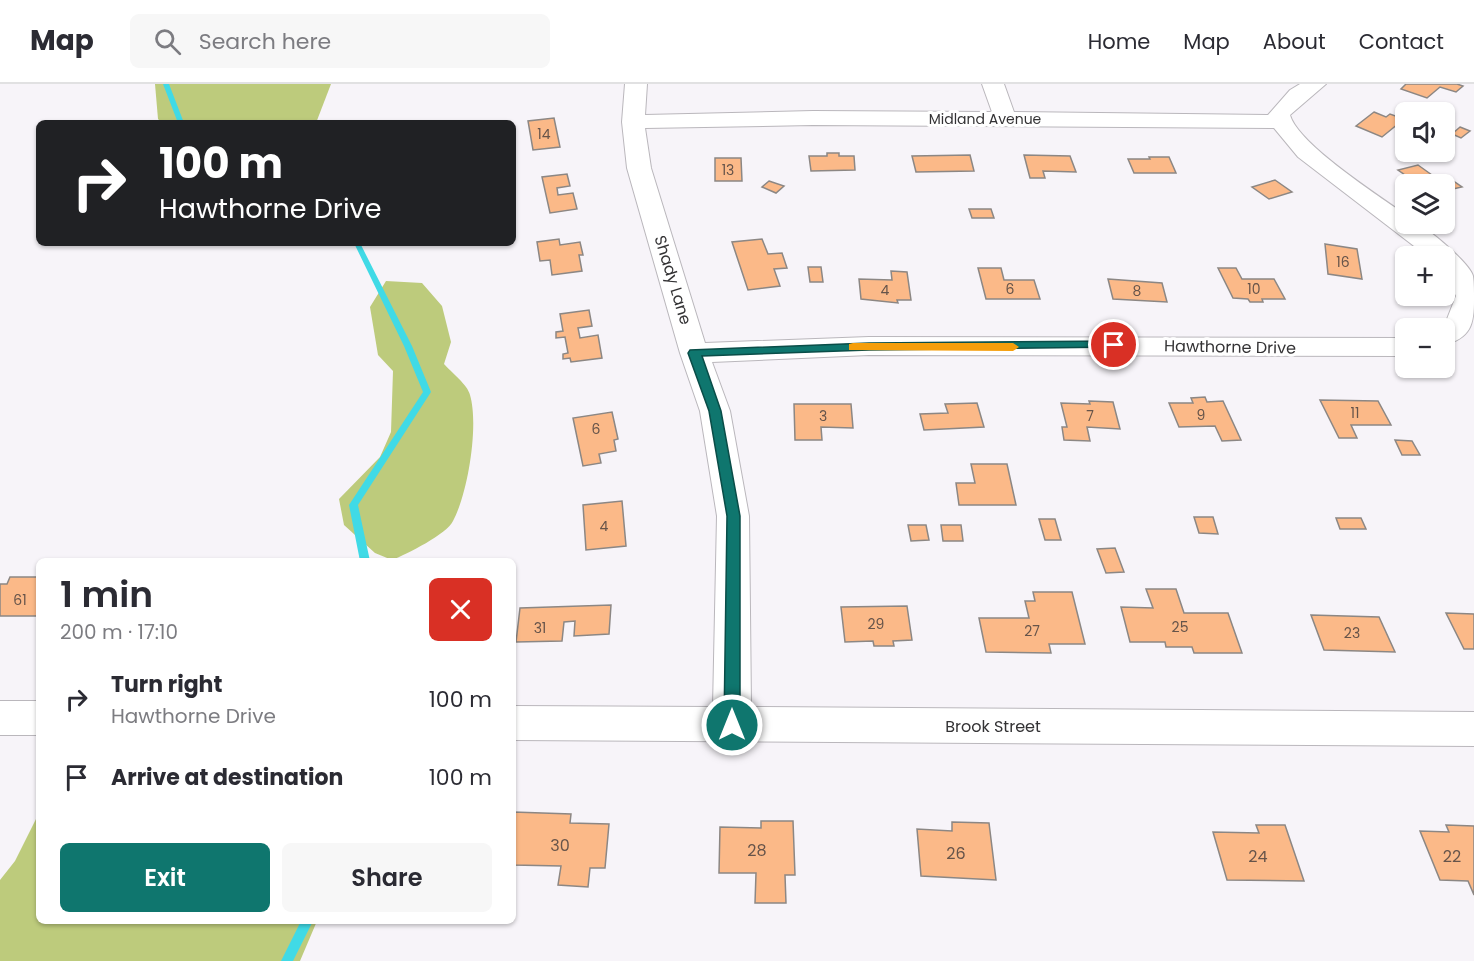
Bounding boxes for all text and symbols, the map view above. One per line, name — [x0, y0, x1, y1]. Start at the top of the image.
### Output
search box — [130, 14, 550, 68]
text: Map — [30, 21, 94, 60]
icon: search — [151, 25, 184, 58]
text: Search here — [199, 26, 331, 57]
text: Home — [1088, 27, 1150, 56]
text: Map — [1183, 27, 1230, 56]
text: About — [1263, 27, 1326, 56]
text: Contact — [1359, 27, 1444, 56]
map controls — [1395, 102, 1455, 378]
button: sound — [1395, 102, 1455, 162]
street label: Midland Avenue — [929, 109, 1042, 129]
house number: 14 — [537, 124, 551, 144]
text: 100 m — [159, 134, 283, 193]
icon: right — [60, 144, 138, 222]
house number: 13 — [722, 160, 734, 180]
button: layers — [1395, 174, 1455, 234]
text: Hawthorne Drive — [159, 190, 381, 227]
street label: Shady Lane — [648, 232, 698, 328]
button: + — [1395, 246, 1455, 306]
house number: 16 — [1336, 252, 1350, 272]
house number: 6 — [1006, 279, 1015, 299]
house number: 10 — [1247, 279, 1261, 299]
house number: 4 — [881, 280, 890, 300]
house number: 8 — [1133, 281, 1142, 301]
button: − — [1395, 318, 1455, 378]
pin — [1088, 319, 1139, 370]
icon: arrive — [1097, 328, 1130, 361]
street label: Hawthorne Drive — [1164, 334, 1296, 360]
house number: 11 — [1351, 403, 1359, 423]
house number: 9 — [1197, 405, 1205, 425]
house number: 3 — [819, 406, 827, 426]
house number: 7 — [1086, 406, 1094, 426]
house number: 6 — [592, 419, 601, 439]
house number: 4 — [600, 516, 609, 536]
text: 1 min — [60, 569, 153, 620]
button: close — [429, 578, 492, 641]
house number: 61 — [13, 590, 27, 610]
house number: 29 — [868, 614, 884, 634]
house number: 25 — [1172, 617, 1188, 637]
text: 200 m · 17:10 — [60, 618, 178, 646]
house number: 31 — [534, 618, 546, 638]
house number: 27 — [1024, 621, 1040, 641]
house number: 23 — [1344, 623, 1360, 643]
text: Turn right — [111, 669, 222, 700]
icon: right — [60, 683, 93, 716]
text: 100 m — [429, 684, 492, 715]
position arrow — [700, 693, 764, 757]
text: Hawthorne Drive — [111, 702, 276, 730]
street label: Brook Street — [945, 715, 1041, 738]
icon: arrive — [60, 761, 93, 794]
text: Arrive at destination — [111, 762, 343, 793]
text: 100 m — [429, 762, 492, 793]
house number: 30 — [550, 834, 570, 857]
house number: 28 — [747, 839, 767, 862]
house number: 26 — [946, 842, 966, 865]
button: Exit — [60, 843, 270, 912]
button: Share — [282, 843, 492, 912]
house number: 24 — [1248, 845, 1268, 868]
house number: 22 — [1443, 845, 1461, 868]

